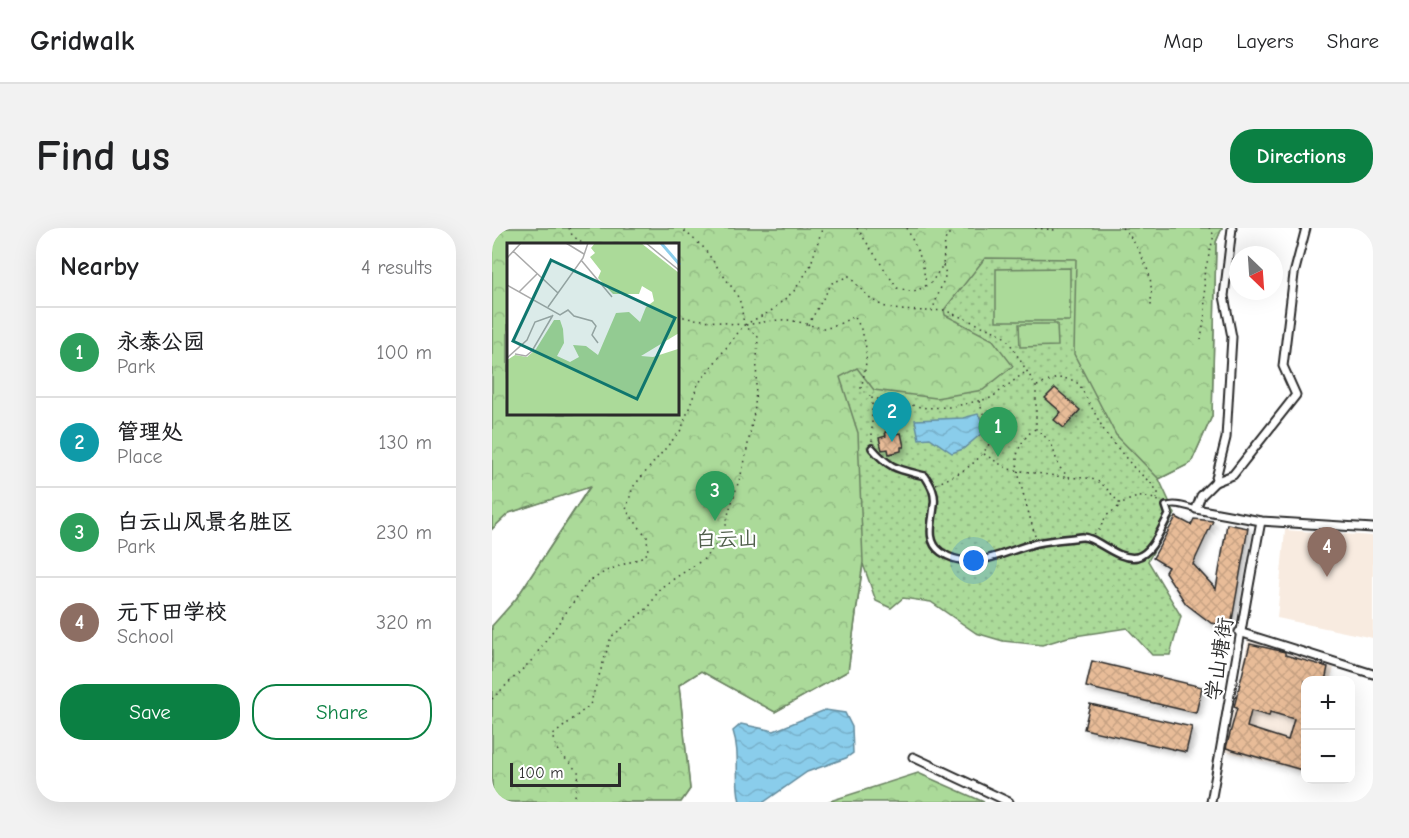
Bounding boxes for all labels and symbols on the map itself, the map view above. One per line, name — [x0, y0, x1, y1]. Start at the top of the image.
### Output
inset map — [507, 243, 680, 416]
north arrow — [1229, 246, 1283, 300]
pin: 2 — [872, 392, 912, 442]
pin: 1 — [978, 408, 1018, 457]
pin: 3 — [696, 472, 734, 521]
park label: 白云山 — [696, 527, 759, 551]
pin: 4 — [1308, 528, 1346, 577]
your location — [959, 546, 988, 575]
street label: 学山塘街 — [1201, 616, 1237, 702]
scale bar — [510, 760, 621, 788]

